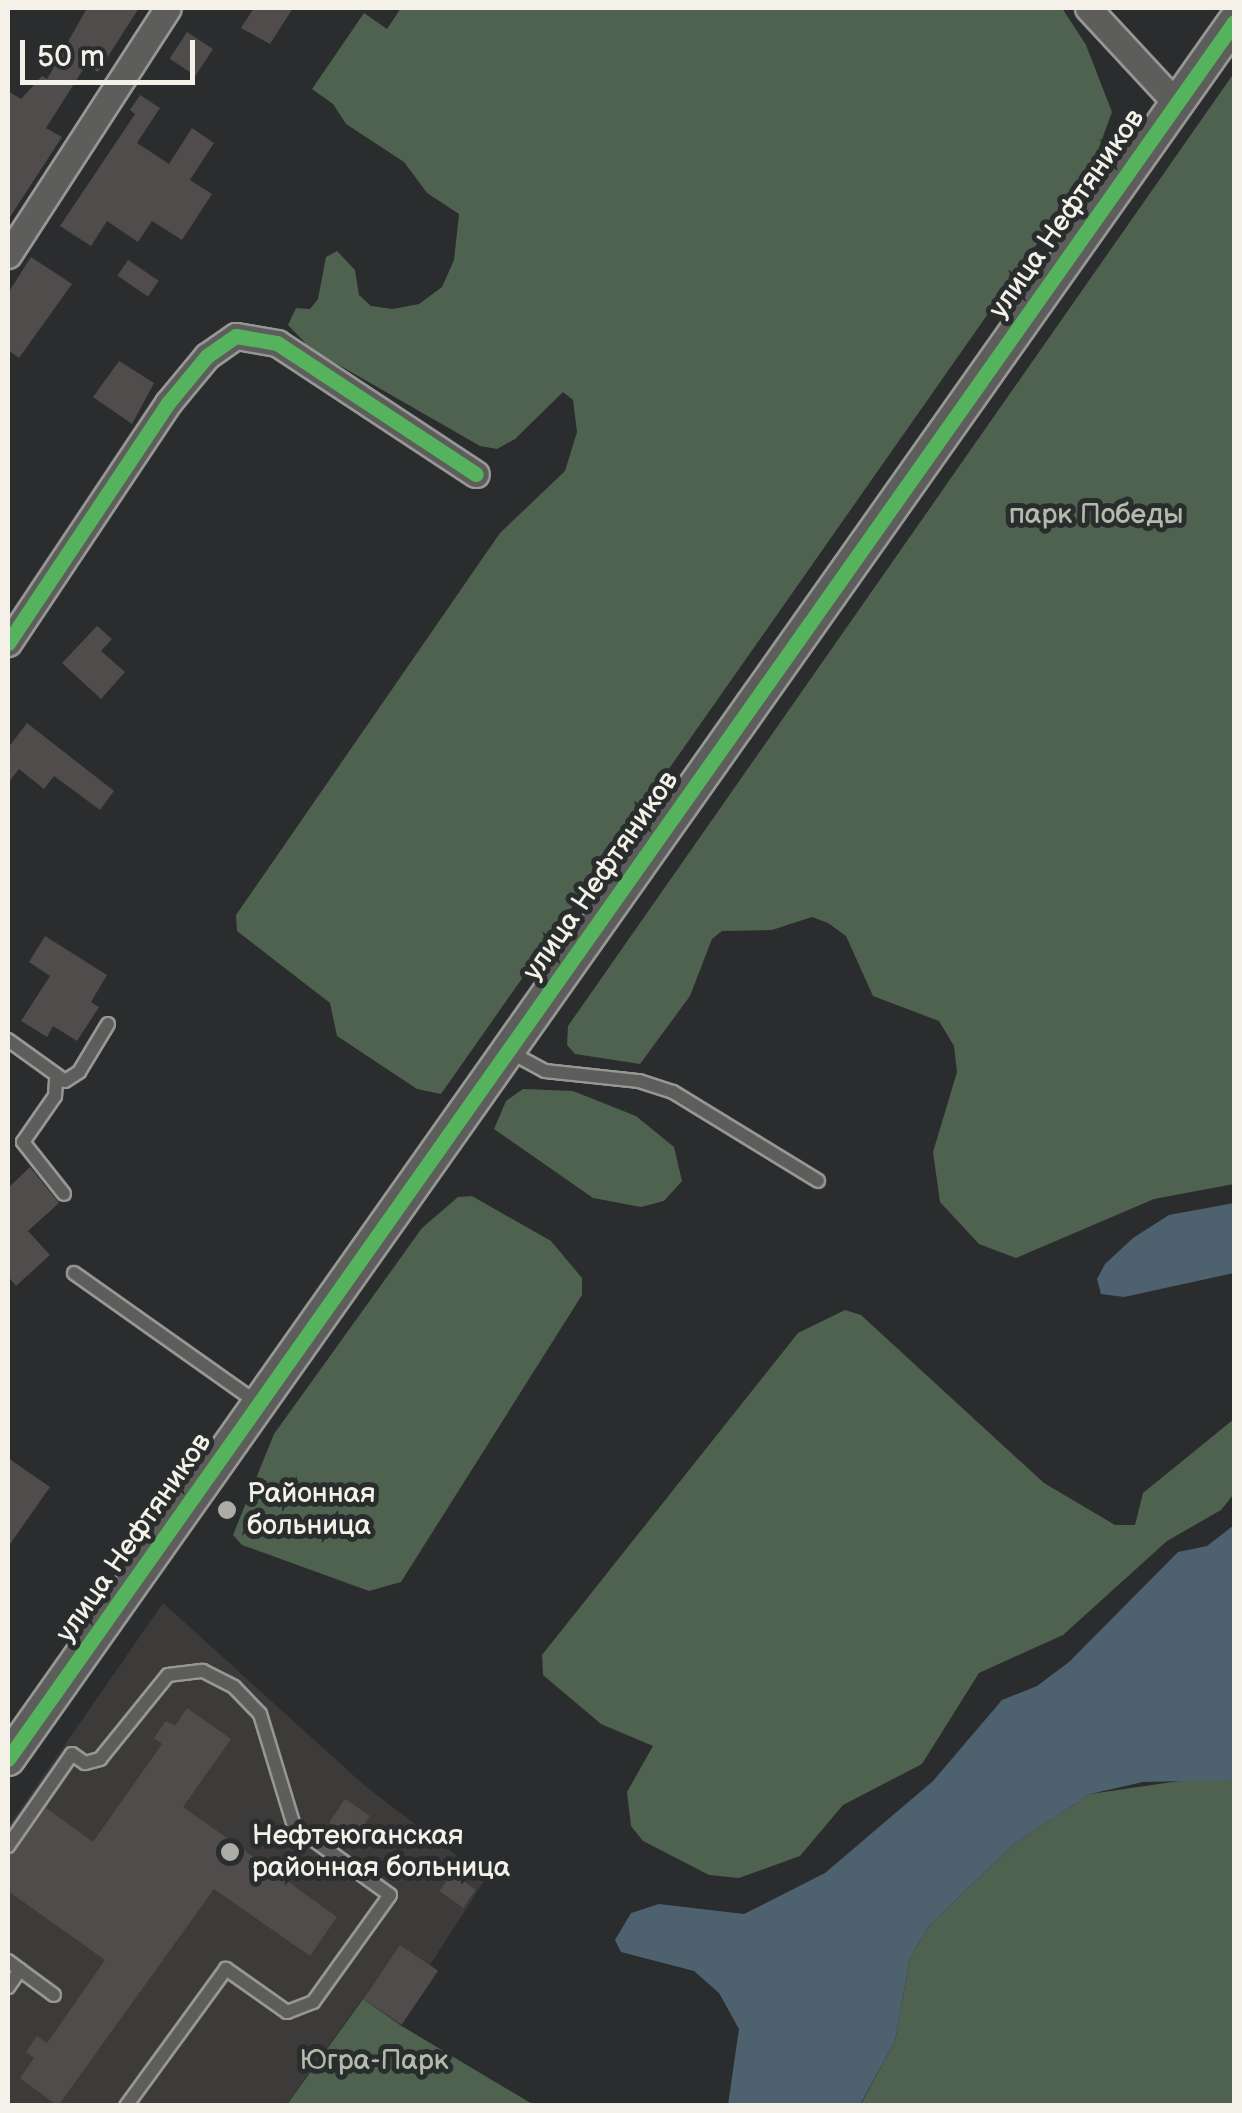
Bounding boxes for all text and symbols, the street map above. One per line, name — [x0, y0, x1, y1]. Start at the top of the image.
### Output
scale bar — [25, 20, 200, 82]
text: 50 m — [37, 39, 105, 75]
street label: улица Нефтяников — [982, 103, 1152, 325]
park label: парк Победы — [1009, 498, 1183, 532]
street label: улица Нефтяников — [516, 765, 686, 987]
street label: улица Нефтяников — [49, 1427, 219, 1649]
place label: Районная больница — [247, 1477, 376, 1543]
marker: Районная больница — [216, 1499, 238, 1521]
place label: Нефтеюганская районная больница — [252, 1819, 510, 1885]
marker: Нефтеюганская районная больница — [217, 1839, 243, 1865]
park label: Югра-Парк — [299, 2044, 449, 2078]

